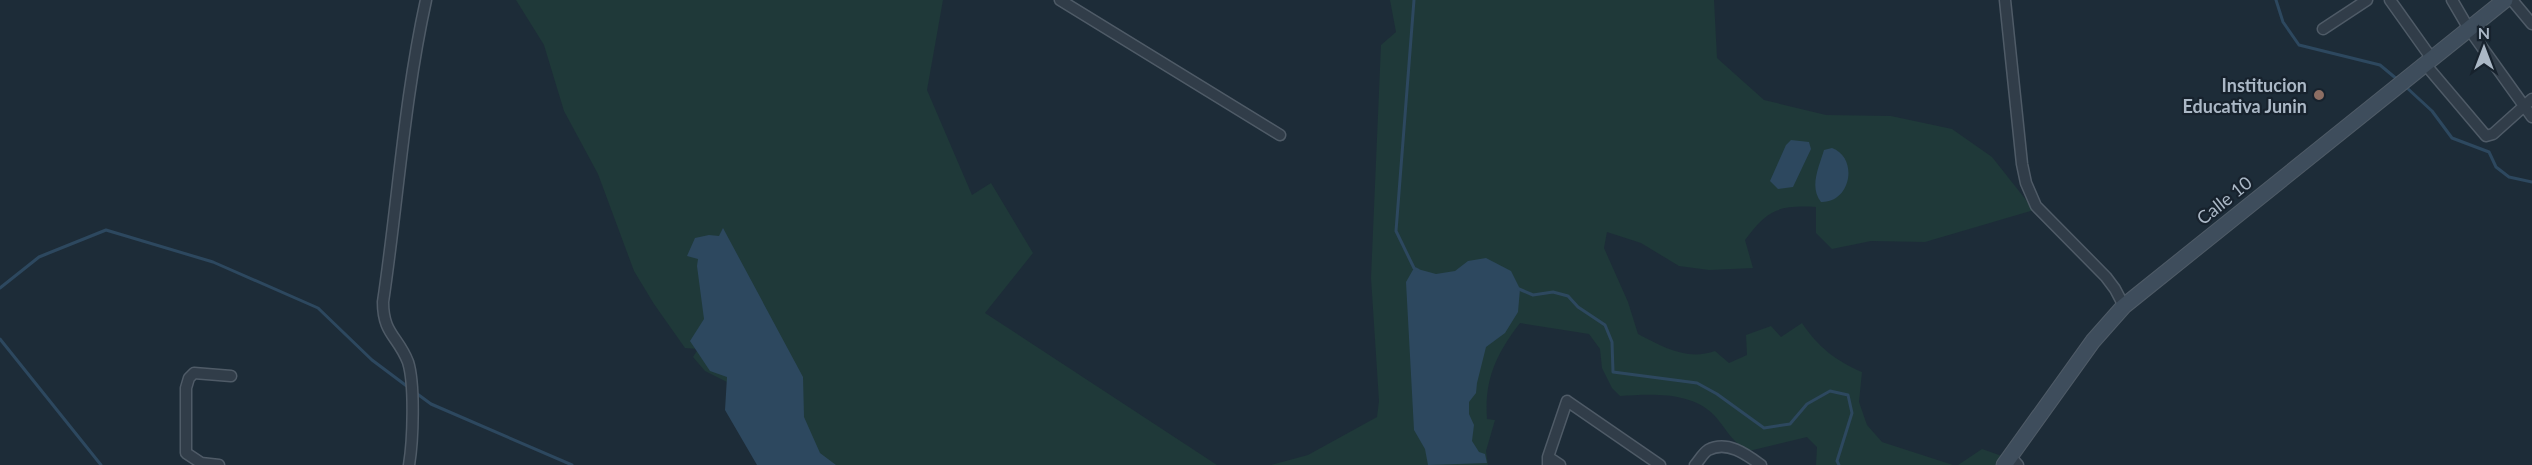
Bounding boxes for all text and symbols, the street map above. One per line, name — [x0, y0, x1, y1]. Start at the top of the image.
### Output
north arrow — [2454, 18, 2514, 78]
text: N — [2478, 23, 2490, 42]
place label: Institucion Educativa Junin — [2183, 74, 2307, 117]
marker: Institucion Educativa Junin — [2312, 88, 2326, 102]
street label: Calle 10 — [2192, 171, 2256, 229]

